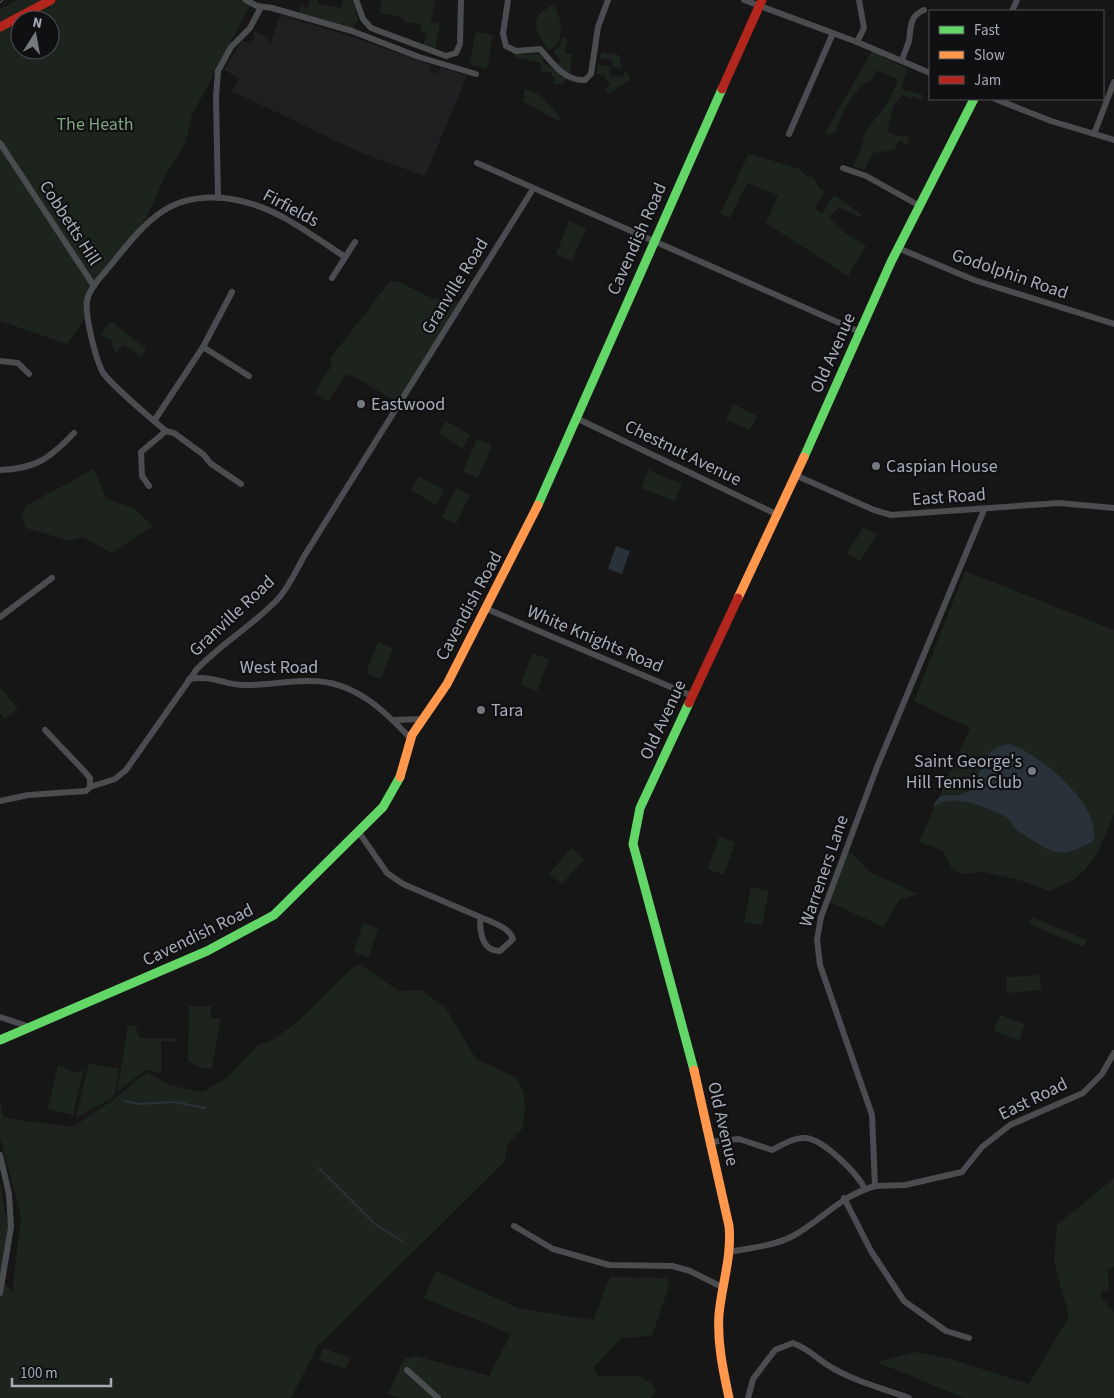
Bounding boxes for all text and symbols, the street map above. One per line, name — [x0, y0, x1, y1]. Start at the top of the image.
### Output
north arrow — [10, 10, 60, 60]
legend — [929, 10, 1104, 100]
text: N — [31, 13, 44, 34]
text: Fast — [974, 20, 1000, 41]
text: Slow — [974, 45, 1005, 66]
text: Jam — [974, 70, 1001, 91]
park label: The Heath — [56, 112, 134, 137]
street label: Cobbetts Hill — [33, 176, 107, 270]
street label: Cavendish Road — [601, 179, 673, 299]
street label: Firfields — [259, 183, 323, 233]
street label: Granville Road — [416, 233, 494, 339]
street label: Godolphin Road — [948, 242, 1072, 306]
street label: Old Avenue — [804, 309, 862, 397]
place label: Eastwood — [371, 392, 445, 417]
marker: Eastwood — [355, 398, 367, 410]
street label: Chestnut Avenue — [620, 414, 746, 492]
place label: Caspian House — [886, 454, 998, 479]
marker: Caspian House — [870, 460, 882, 472]
street label: East Road — [911, 482, 987, 512]
street label: Cavendish Road — [430, 547, 508, 665]
street label: Granville Road — [184, 570, 280, 662]
street label: White Knights Road — [523, 599, 667, 679]
street label: West Road — [240, 655, 318, 680]
street label: Old Avenue — [634, 676, 692, 764]
place label: Tara — [491, 698, 523, 723]
marker: Tara — [475, 704, 487, 716]
place label: Saint George's Hill Tennis Club — [906, 749, 1022, 795]
marker: Saint George's Hill Tennis Club — [1026, 765, 1038, 777]
street label: Warreners Lane — [793, 812, 855, 930]
street label: Cavendish Road — [138, 897, 258, 973]
street label: East Road — [994, 1072, 1072, 1126]
street label: Old Avenue — [701, 1079, 745, 1169]
scale bar — [12, 1356, 111, 1388]
text: 100 m — [20, 1363, 58, 1384]

